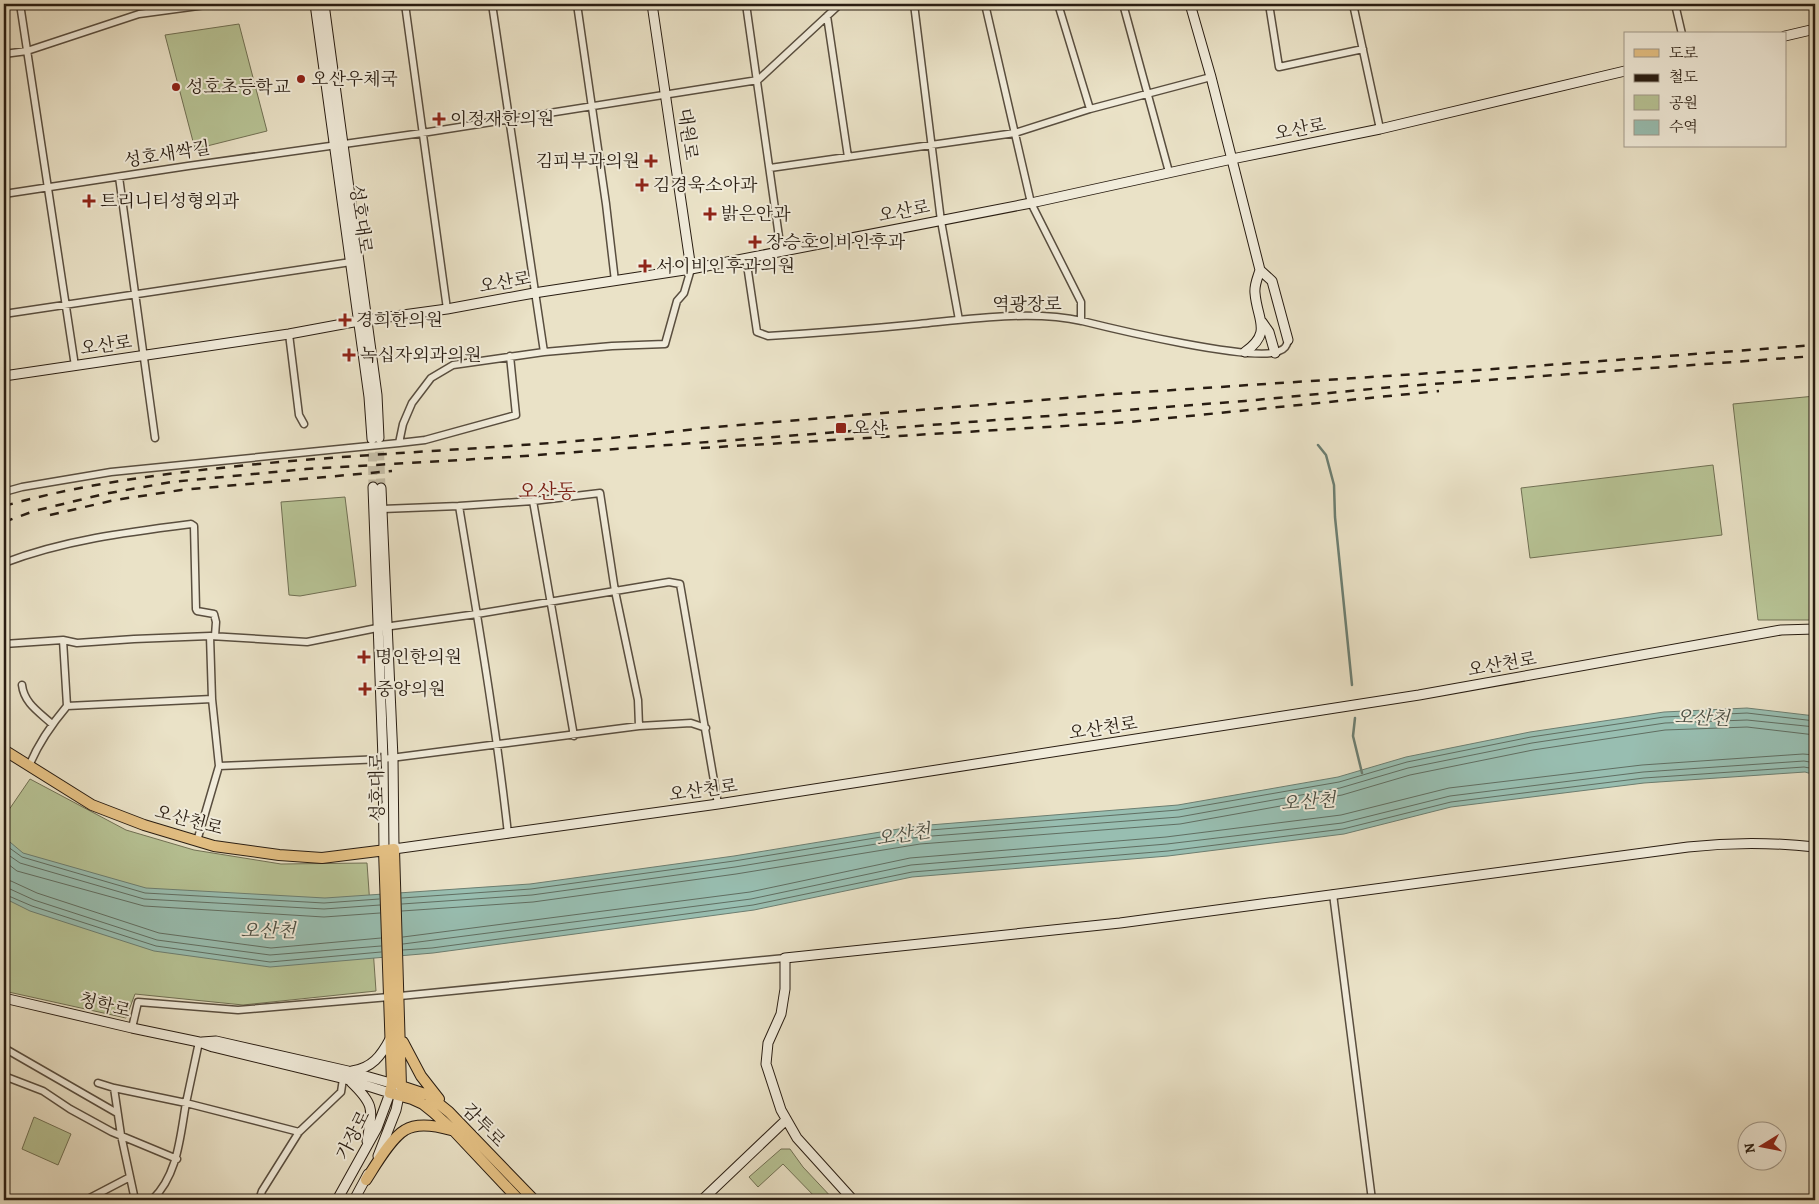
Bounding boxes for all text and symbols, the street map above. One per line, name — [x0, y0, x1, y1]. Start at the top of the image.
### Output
legend — [1624, 32, 1786, 148]
text: 도로 — [1669, 43, 1698, 63]
place label: 오산우체국 — [311, 67, 398, 91]
text: 철도 — [1669, 67, 1698, 87]
marker: 오산우체국 — [295, 73, 307, 85]
place label: 성호초등학교 — [186, 75, 291, 99]
marker: 성호초등학교 — [170, 81, 182, 93]
text: 공원 — [1669, 93, 1698, 113]
street label: 대원로 — [672, 106, 704, 162]
place label: 이정재한의원 — [450, 107, 554, 131]
marker: 이정재한의원 — [432, 112, 446, 126]
street label: 오산로 — [1272, 112, 1328, 146]
text: 수역 — [1669, 117, 1698, 137]
street label: 성호새싹길 — [122, 135, 212, 173]
place label: 김피부과의원 — [536, 149, 640, 173]
marker: 김피부과의원 — [644, 154, 658, 168]
place label: 김경욱소아과 — [653, 173, 758, 197]
marker: 김경욱소아과 — [635, 178, 649, 192]
street label: 성호대로 — [344, 183, 378, 255]
place label: 트리니티성형외과 — [100, 189, 240, 213]
marker: 트리니티성형외과 — [82, 194, 96, 208]
street label: 오산로 — [876, 194, 932, 228]
place label: 밝은안과 — [721, 202, 791, 226]
marker: 밝은안과 — [703, 207, 717, 221]
place label: 장승호이비인후과 — [766, 230, 906, 254]
marker: 장승호이비인후과 — [748, 235, 762, 249]
place label: 서이비인후과의원 — [656, 254, 795, 278]
marker: 서이비인후과의원 — [638, 259, 652, 273]
street label: 오산로 — [477, 266, 533, 298]
street label: 역광장로 — [992, 292, 1062, 316]
place label: 경희한의원 — [356, 308, 443, 332]
marker: 경희한의원 — [338, 313, 352, 327]
street label: 오산로 — [78, 329, 134, 361]
place label: 녹십자외과의원 — [360, 343, 482, 367]
marker: 녹십자외과의원 — [342, 348, 356, 362]
place label: 오산 — [852, 416, 887, 440]
marker: 오산 — [834, 421, 848, 435]
district label: 오산동 — [518, 478, 576, 505]
place label: 명인한의원 — [375, 645, 462, 669]
street label: 오산천로 — [1466, 646, 1538, 682]
marker: 명인한의원 — [357, 650, 371, 664]
place label: 중앙의원 — [376, 677, 446, 701]
marker: 중앙의원 — [358, 682, 372, 696]
water label: 오산천 — [1674, 704, 1732, 732]
street label: 오산천로 — [1067, 711, 1139, 745]
street label: 성호대로 — [364, 752, 390, 822]
street label: 오산천로 — [667, 773, 739, 807]
water label: 오산천 — [1280, 787, 1338, 817]
street label: 오산천로 — [152, 799, 226, 841]
water label: 오산천 — [874, 818, 934, 852]
water label: 오산천 — [240, 918, 297, 944]
street label: 청학로 — [77, 987, 133, 1023]
street label: 감투로 — [457, 1098, 511, 1152]
street label: 가장로 — [330, 1106, 376, 1164]
north arrow — [1736, 1122, 1786, 1172]
text: N — [1739, 1141, 1760, 1155]

